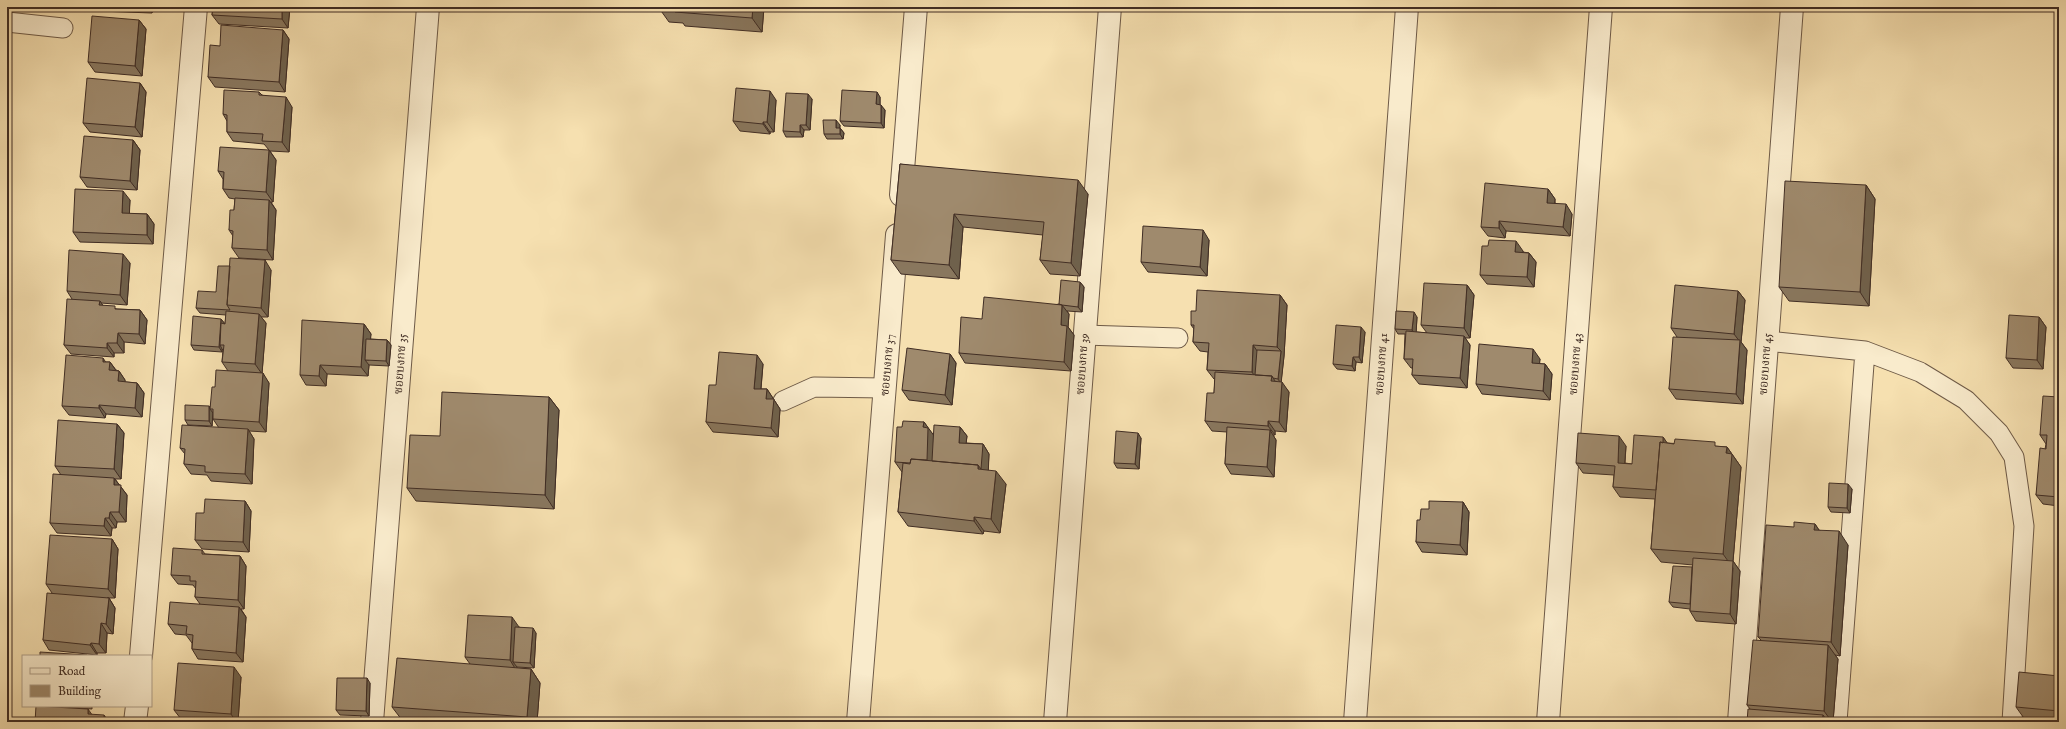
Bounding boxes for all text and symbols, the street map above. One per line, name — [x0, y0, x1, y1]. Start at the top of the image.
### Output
street label: ซอยบงกช 41 — [1372, 332, 1391, 396]
street label: ซอยบงกช 43 — [1566, 332, 1585, 396]
street label: ซอยบงกช 45 — [1756, 332, 1775, 395]
street label: ซอยบงกช 35 — [391, 333, 410, 395]
street label: ซอยบงกช 39 — [1073, 333, 1092, 395]
street label: ซอยบงกช 37 — [877, 334, 898, 397]
legend — [22, 655, 152, 707]
text: Road — [58, 664, 86, 679]
text: Building — [58, 684, 102, 699]

